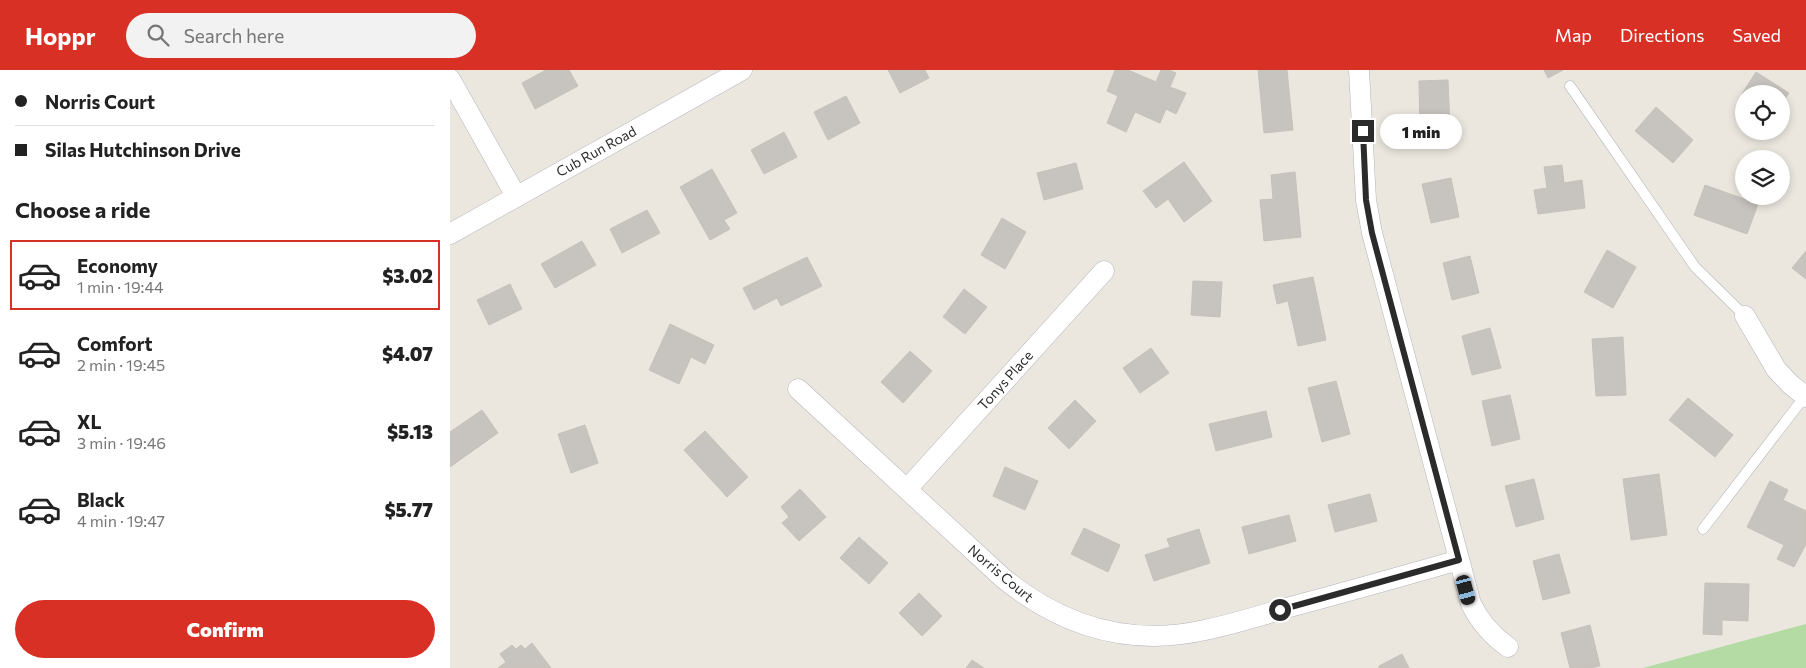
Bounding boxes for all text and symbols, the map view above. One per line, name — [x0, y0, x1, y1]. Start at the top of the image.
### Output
search box — [126, 13, 476, 58]
text: Hoppr — [25, 21, 96, 50]
icon: search — [144, 21, 172, 49]
text: Search here — [184, 24, 284, 47]
text: Map — [1555, 24, 1592, 46]
text: Directions — [1620, 24, 1704, 46]
text: Saved — [1732, 24, 1781, 46]
map controls — [1735, 85, 1790, 205]
button: locate — [1735, 85, 1790, 140]
text: Norris Court — [45, 90, 155, 113]
callout: 1 min — [1380, 114, 1463, 148]
route end — [1352, 120, 1374, 142]
street label: Cub Run Road — [553, 122, 639, 180]
text: 1 min — [1402, 122, 1440, 141]
text: Silas Hutchinson Drive — [45, 138, 241, 161]
button: layers — [1735, 150, 1790, 205]
text: Choose a ride — [15, 196, 150, 223]
icon: car — [17, 253, 62, 298]
text: Economy — [77, 254, 158, 277]
text: $3.02 — [382, 264, 433, 287]
text: 1 min · 19:44 — [77, 277, 164, 296]
icon: car — [17, 331, 62, 376]
text: Comfort — [77, 332, 153, 355]
text: $4.07 — [382, 342, 433, 365]
street label: Tonys Place — [974, 347, 1036, 413]
text: 2 min · 19:45 — [77, 355, 165, 374]
icon: car — [17, 409, 62, 454]
text: XL — [77, 410, 102, 433]
text: $5.13 — [387, 420, 433, 443]
text: 3 min · 19:46 — [77, 433, 166, 452]
icon: car — [17, 487, 62, 532]
text: Black — [77, 488, 125, 511]
text: $5.77 — [385, 498, 433, 521]
text: 4 min · 19:47 — [77, 511, 165, 530]
street label: Norris Court — [965, 541, 1037, 605]
car — [1454, 574, 1477, 606]
route start — [1269, 599, 1291, 621]
button: Confirm — [15, 600, 435, 658]

